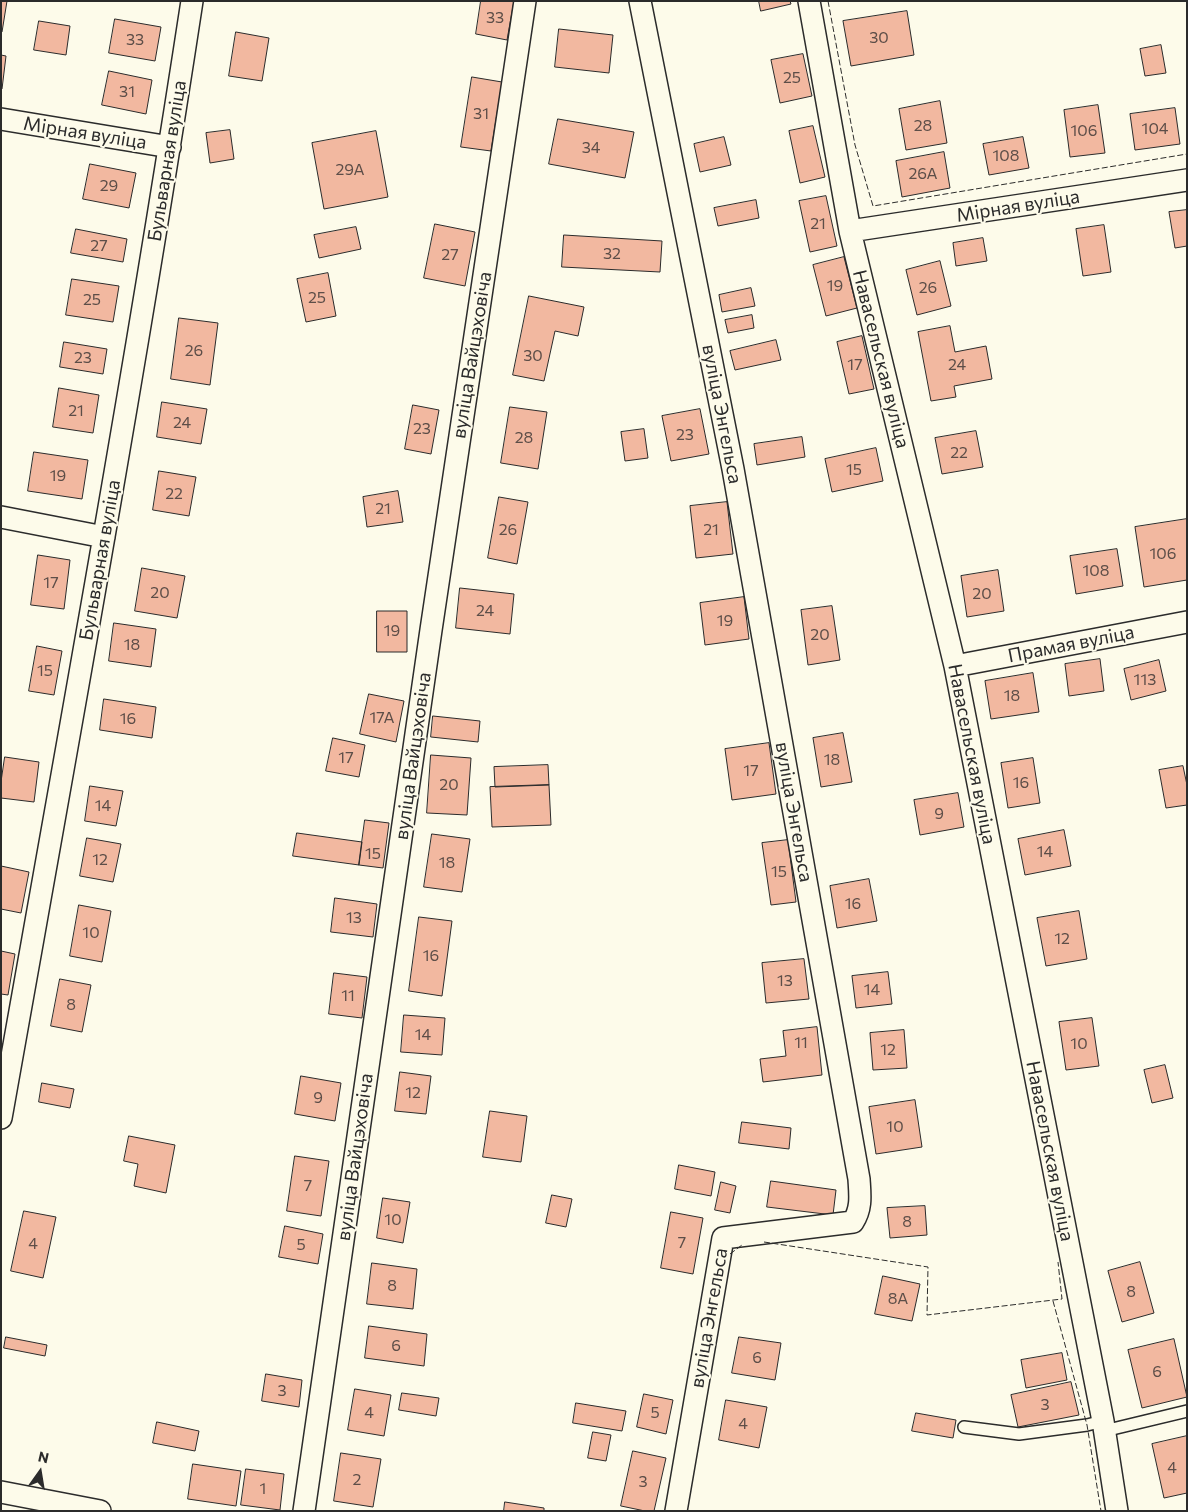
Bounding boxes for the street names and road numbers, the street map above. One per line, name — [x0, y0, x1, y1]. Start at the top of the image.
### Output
street label: Бульварная вуліца — [143, 79, 191, 243]
street label: Мірная вуліца — [22, 112, 148, 154]
street label: Мірная вуліца — [955, 185, 1081, 227]
street label: Навасельская вуліца — [848, 267, 914, 451]
street label: вуліца Вайцэховіча — [448, 270, 496, 440]
street label: вуліца Энгельса — [697, 342, 747, 486]
street label: Бульварная вуліца — [75, 478, 125, 642]
street label: Прамая вуліца — [1006, 621, 1136, 667]
street label: Навасельская вуліца — [943, 662, 1001, 846]
street label: вуліца Вайцэховіча — [390, 671, 436, 841]
street label: вуліца Энгельса — [770, 740, 818, 884]
street label: Навасельская вуліца — [1021, 1059, 1079, 1243]
street label: вуліца Вайцэховіча — [332, 1072, 378, 1242]
street label: вуліца Энгельса — [685, 1246, 733, 1390]

